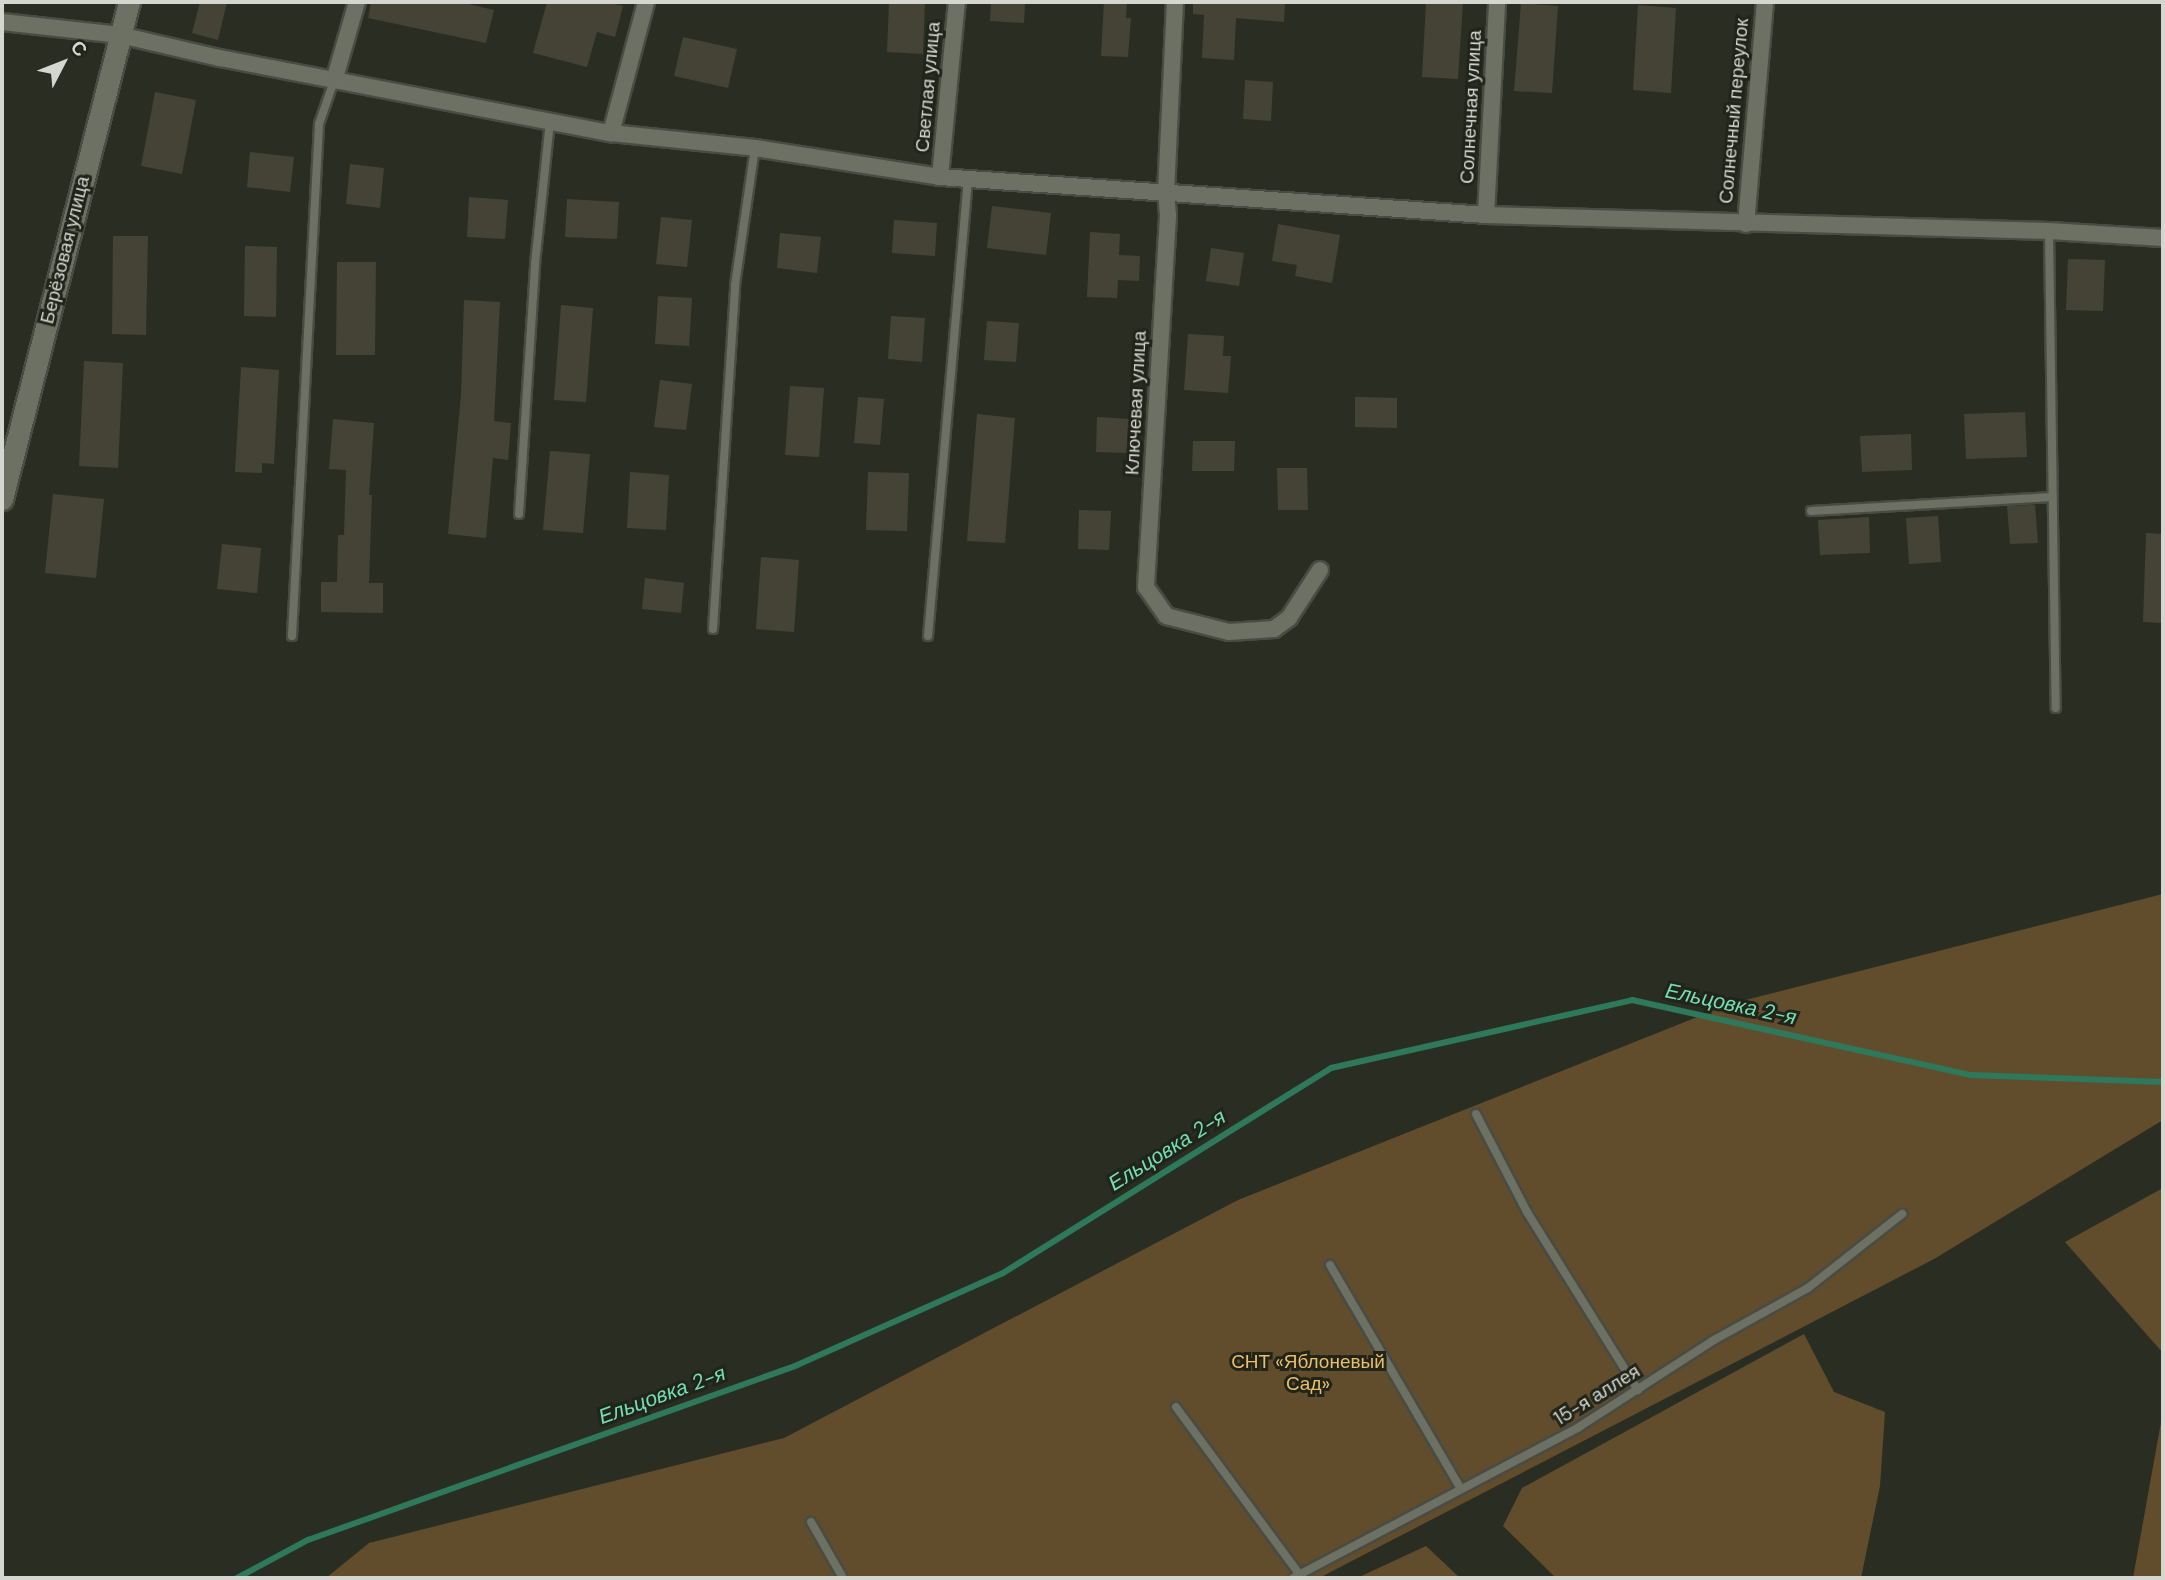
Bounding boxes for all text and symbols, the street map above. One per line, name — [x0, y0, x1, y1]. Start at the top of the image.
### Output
street label: Солнечный переулок — [1715, 17, 1753, 205]
street label: Светлая улица — [911, 21, 945, 153]
north arrow — [28, 28, 98, 98]
street label: Солнечная улица — [1456, 30, 1486, 184]
text: С — [65, 35, 93, 62]
street label: Берёзовая улица — [36, 174, 94, 326]
street label: Ключевая улица — [1121, 330, 1151, 476]
water label: Ельцовка 2-я — [1663, 978, 1799, 1030]
water label: Ельцовка 2-я — [1104, 1104, 1230, 1196]
park label: СНТ «Яблоневый Сад» — [1231, 1351, 1385, 1395]
water label: Ельцовка 2-я — [595, 1360, 729, 1430]
street label: 15-я аллея — [1550, 1360, 1644, 1430]

